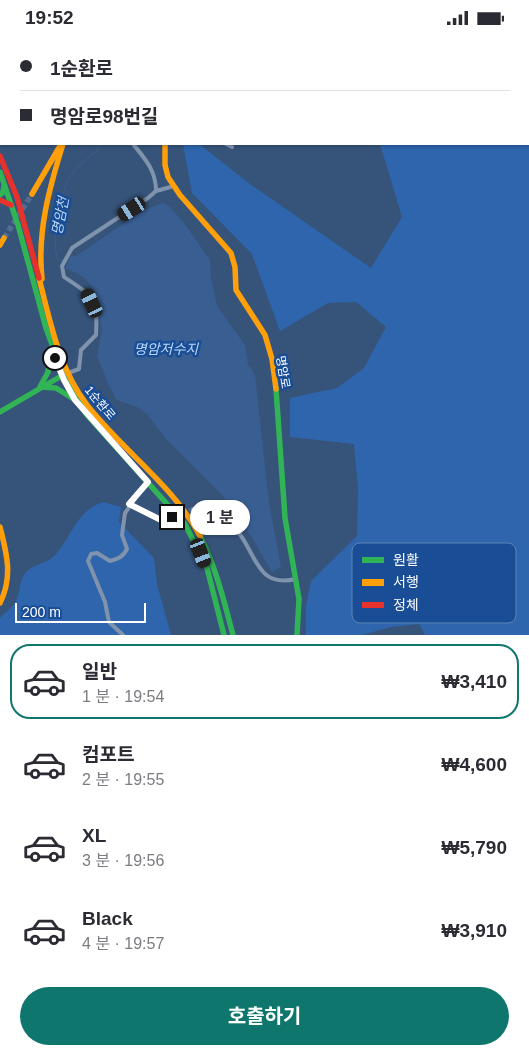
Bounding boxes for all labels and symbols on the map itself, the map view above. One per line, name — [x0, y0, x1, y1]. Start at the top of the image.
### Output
water label: 명암천 — [48, 194, 72, 236]
car — [115, 195, 148, 223]
car — [78, 286, 105, 320]
water label: 명암저수지 — [134, 341, 199, 357]
route start — [44, 347, 66, 369]
street label: 명암로 — [273, 354, 293, 390]
street label: 1순환로 — [82, 383, 118, 423]
callout: 1 분 — [190, 499, 250, 535]
route end — [161, 506, 183, 528]
car — [188, 536, 213, 570]
legend — [352, 543, 516, 623]
text: 원활 — [393, 552, 419, 568]
text: 서행 — [393, 574, 419, 590]
text: 정체 — [393, 597, 419, 613]
scale bar — [15, 600, 146, 623]

